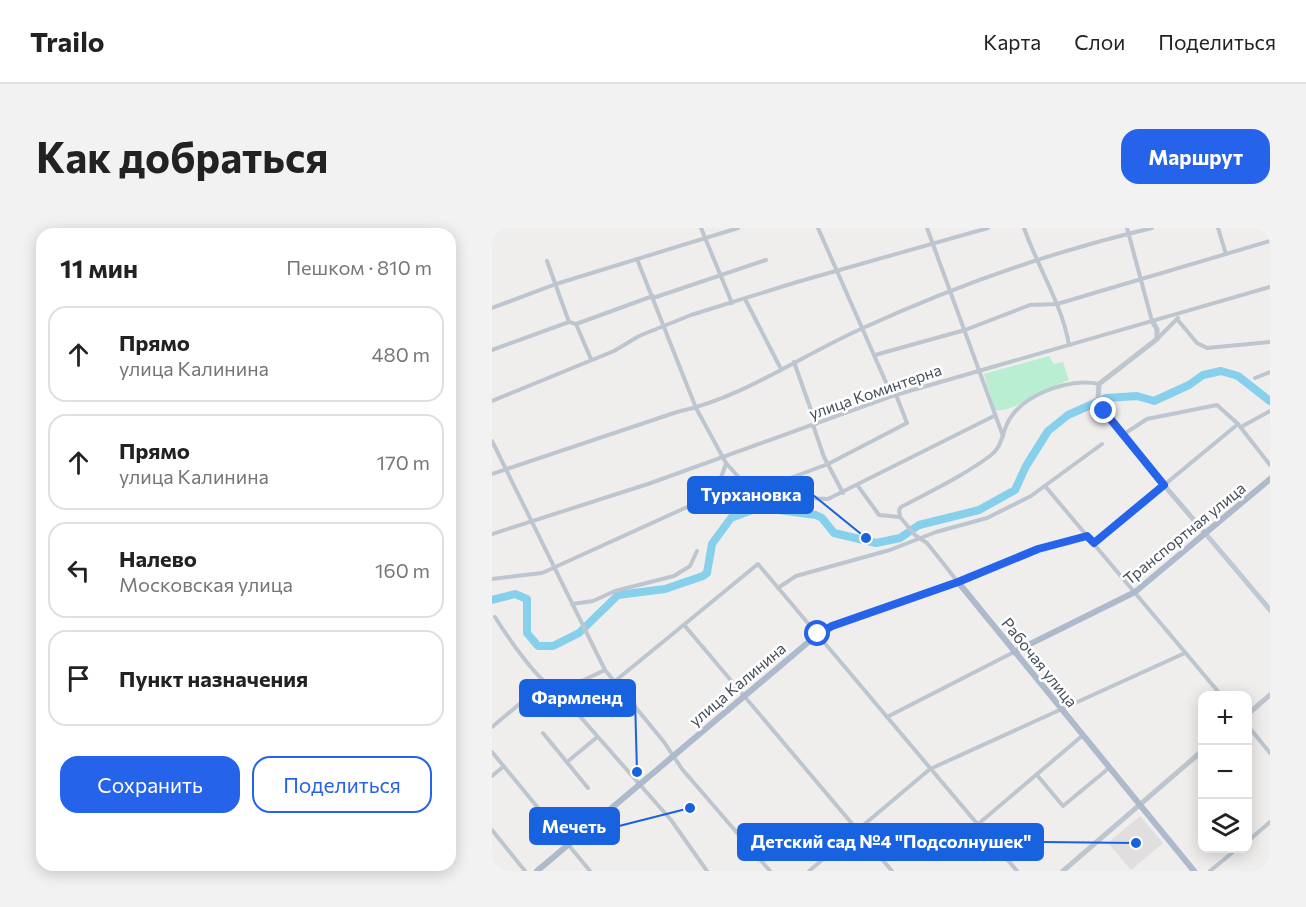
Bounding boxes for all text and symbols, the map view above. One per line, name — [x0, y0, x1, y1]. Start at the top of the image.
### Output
text: Trailo — [30, 24, 105, 58]
text: Карта — [983, 29, 1041, 54]
text: Слои — [1074, 29, 1125, 54]
text: Поделиться — [1158, 29, 1276, 54]
button: Маршрут — [1121, 129, 1270, 184]
text: Как добраться — [36, 130, 328, 182]
text: 11 мин — [60, 252, 138, 283]
text: Пешком · 810 m — [286, 255, 432, 279]
text: Прямо — [119, 329, 190, 356]
icon: ahead — [62, 338, 95, 371]
text: 480 m — [372, 342, 430, 366]
text: улица Калинина — [119, 356, 269, 380]
street label: улица Коминтерна — [806, 359, 944, 423]
route end — [1090, 397, 1116, 423]
text: Прямо — [119, 437, 190, 464]
icon: ahead — [62, 446, 95, 479]
text: 170 m — [377, 450, 430, 474]
text: улица Калинина — [119, 464, 269, 488]
callout: Турхановка — [688, 477, 813, 513]
street label: Транспортная улица — [1119, 478, 1249, 588]
text: Турхановка — [701, 483, 801, 505]
text: Налево — [119, 545, 197, 572]
icon: left — [62, 554, 95, 587]
text: 160 m — [375, 558, 430, 582]
text: Московская улица — [119, 572, 293, 596]
street label: Рабочая улица — [998, 613, 1082, 711]
route start — [804, 620, 830, 646]
street label: улица Калинина — [685, 638, 789, 730]
icon: arrive — [62, 662, 95, 695]
text: Пункт назначения — [119, 665, 308, 692]
callout: Фармленд — [520, 680, 635, 716]
text: Фармленд — [531, 686, 623, 708]
map controls — [1198, 691, 1252, 853]
button: + — [1198, 691, 1252, 745]
button: − — [1198, 745, 1252, 799]
button: Сохранить — [60, 756, 240, 813]
button: Поделиться — [252, 756, 432, 813]
button: layers — [1198, 799, 1252, 853]
callout: Мечеть — [530, 808, 619, 844]
text: Мечеть — [542, 815, 607, 837]
callout: Детский сад №4 "Подсолнушек" — [738, 824, 1043, 860]
text: Детский сад №4 "Подсолнушек" — [751, 830, 1031, 852]

